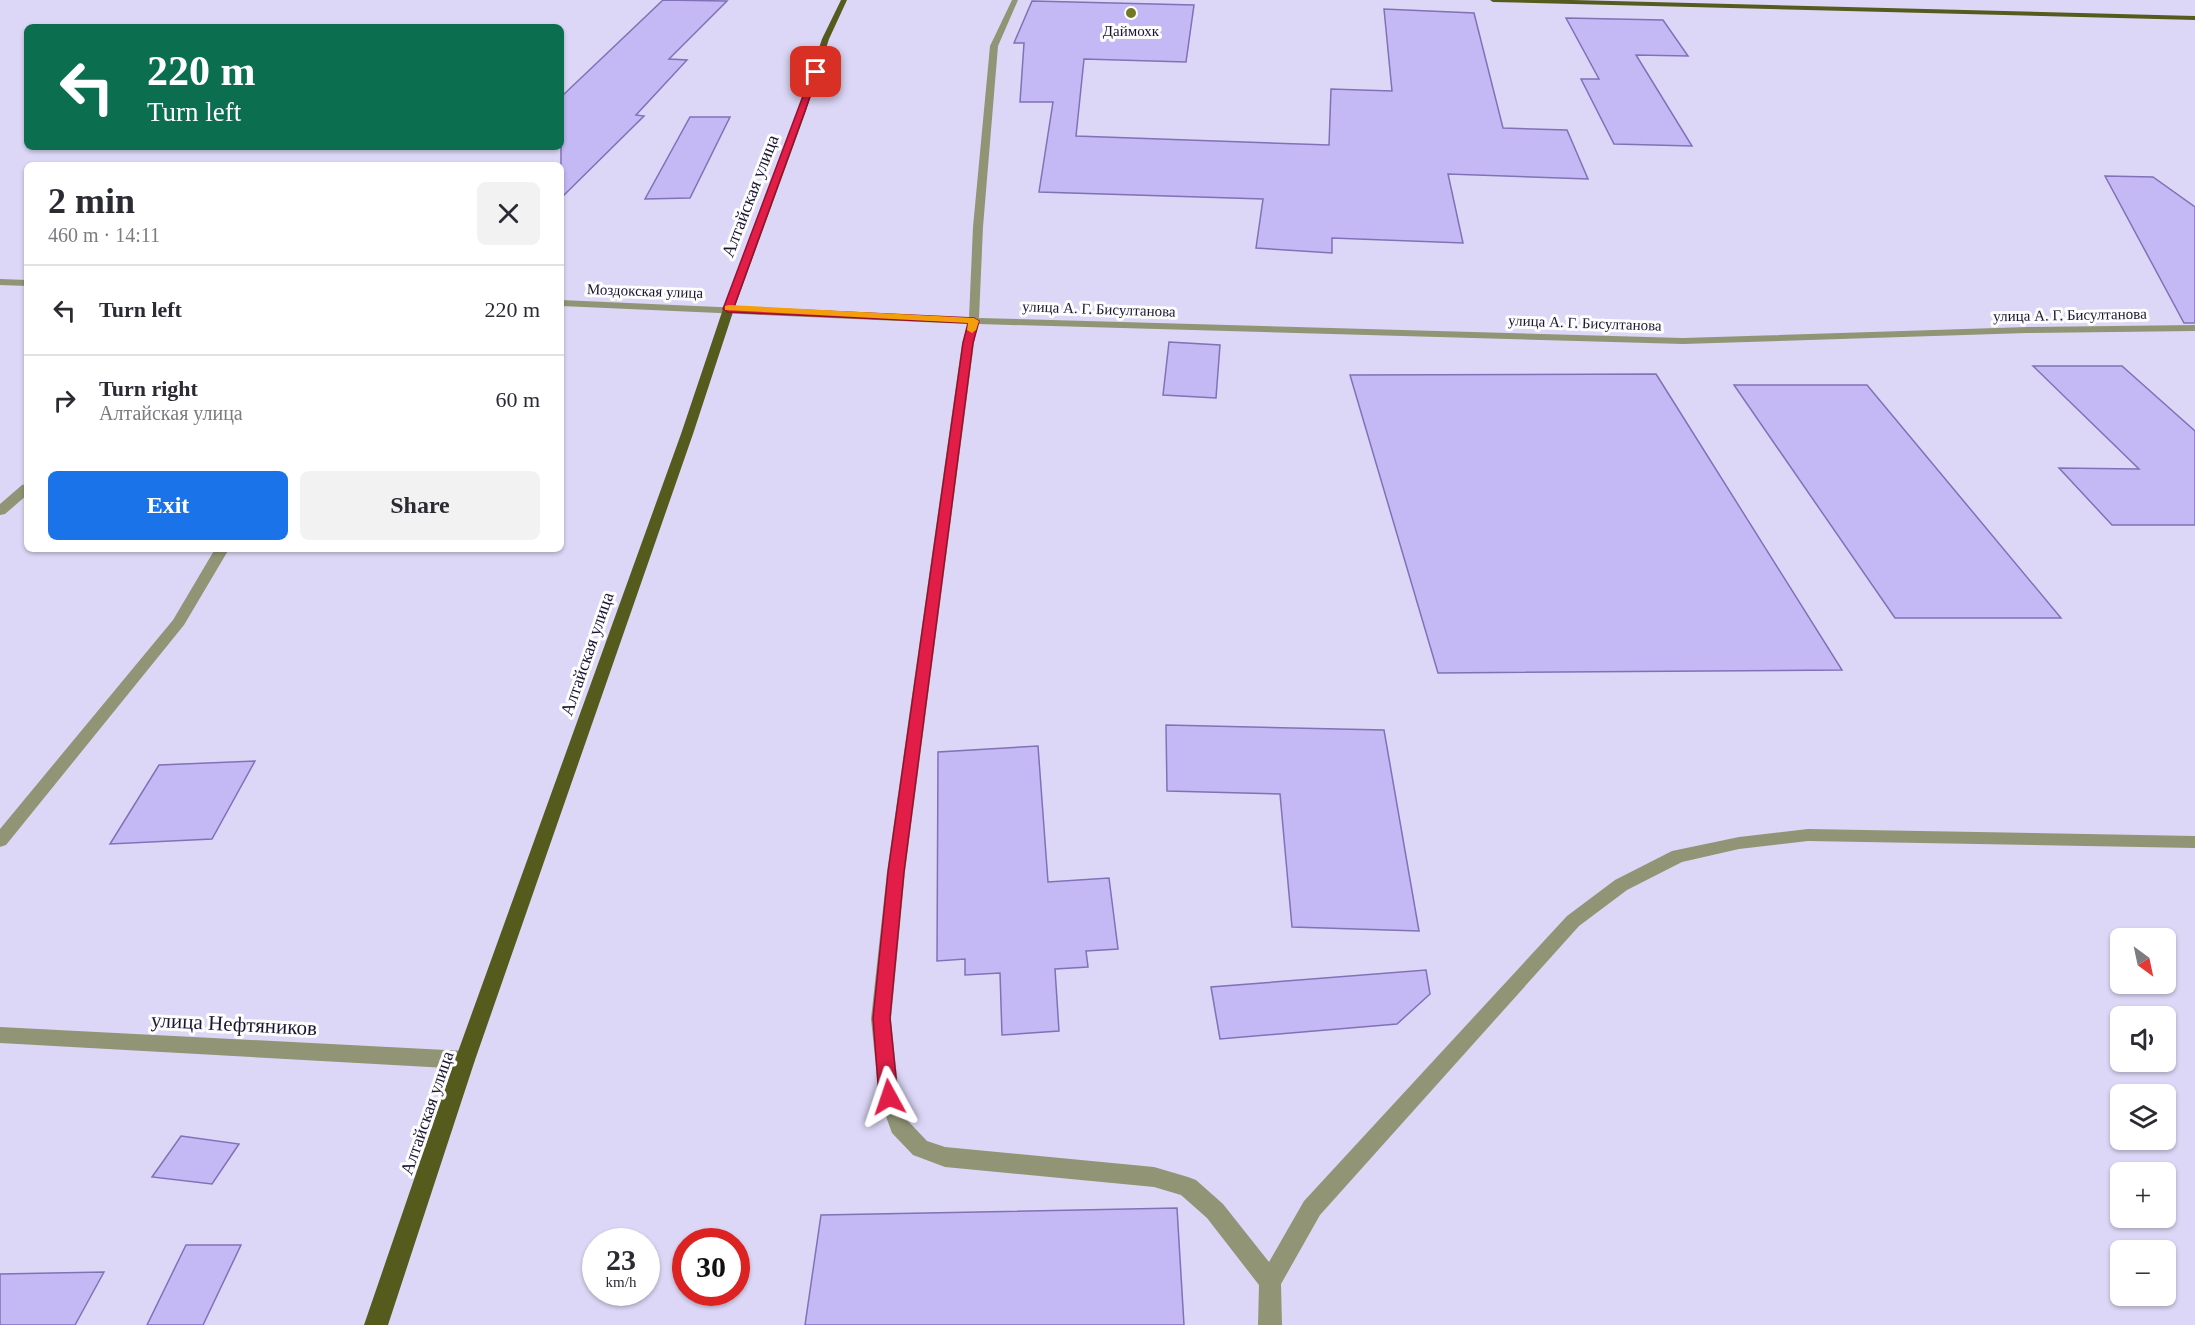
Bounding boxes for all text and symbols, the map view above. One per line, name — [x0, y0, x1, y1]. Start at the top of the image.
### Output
marker: Даймохк — [1124, 6, 1138, 20]
place label: Даймохк — [1103, 23, 1160, 39]
pin — [790, 46, 841, 97]
icon: left — [48, 48, 126, 126]
text: 220 m — [147, 48, 256, 94]
icon: arrive — [799, 55, 832, 88]
text: Turn left — [147, 97, 241, 127]
street label: Алтайская улица — [717, 132, 783, 260]
text: 2 min — [48, 181, 135, 221]
button: close — [477, 182, 540, 245]
text: 460 m · 14:11 — [48, 224, 160, 246]
street label: Моздокская улица — [587, 281, 704, 301]
icon: left — [48, 294, 81, 327]
text: Turn left — [99, 297, 182, 322]
text: 220 m — [484, 297, 540, 322]
street label: улица А. Г. Бисултанова — [1022, 298, 1176, 320]
street label: улица А. Г. Бисултанова — [1993, 306, 2147, 324]
street label: улица А. Г. Бисултанова — [1508, 312, 1662, 334]
text: Turn right — [99, 376, 198, 401]
icon: right — [48, 384, 81, 417]
text: 60 m — [495, 387, 540, 412]
text: Алтайская улица — [99, 402, 243, 424]
button: Exit — [48, 471, 288, 540]
button: Share — [300, 471, 540, 540]
street label: Алтайская улица — [556, 590, 618, 718]
north arrow — [2110, 928, 2176, 994]
map controls — [2110, 928, 2176, 1306]
button: sound — [2110, 1006, 2176, 1072]
street label: улица Нефтяников — [150, 1008, 318, 1040]
street label: Алтайская улица — [396, 1049, 458, 1177]
position arrow — [857, 1065, 921, 1129]
button: layers — [2110, 1084, 2176, 1150]
button: + — [2110, 1162, 2176, 1228]
speed limit sign: 30 — [672, 1228, 750, 1306]
button: − — [2110, 1240, 2176, 1306]
text: 23 — [606, 1243, 636, 1276]
text: km/h — [606, 1274, 636, 1290]

